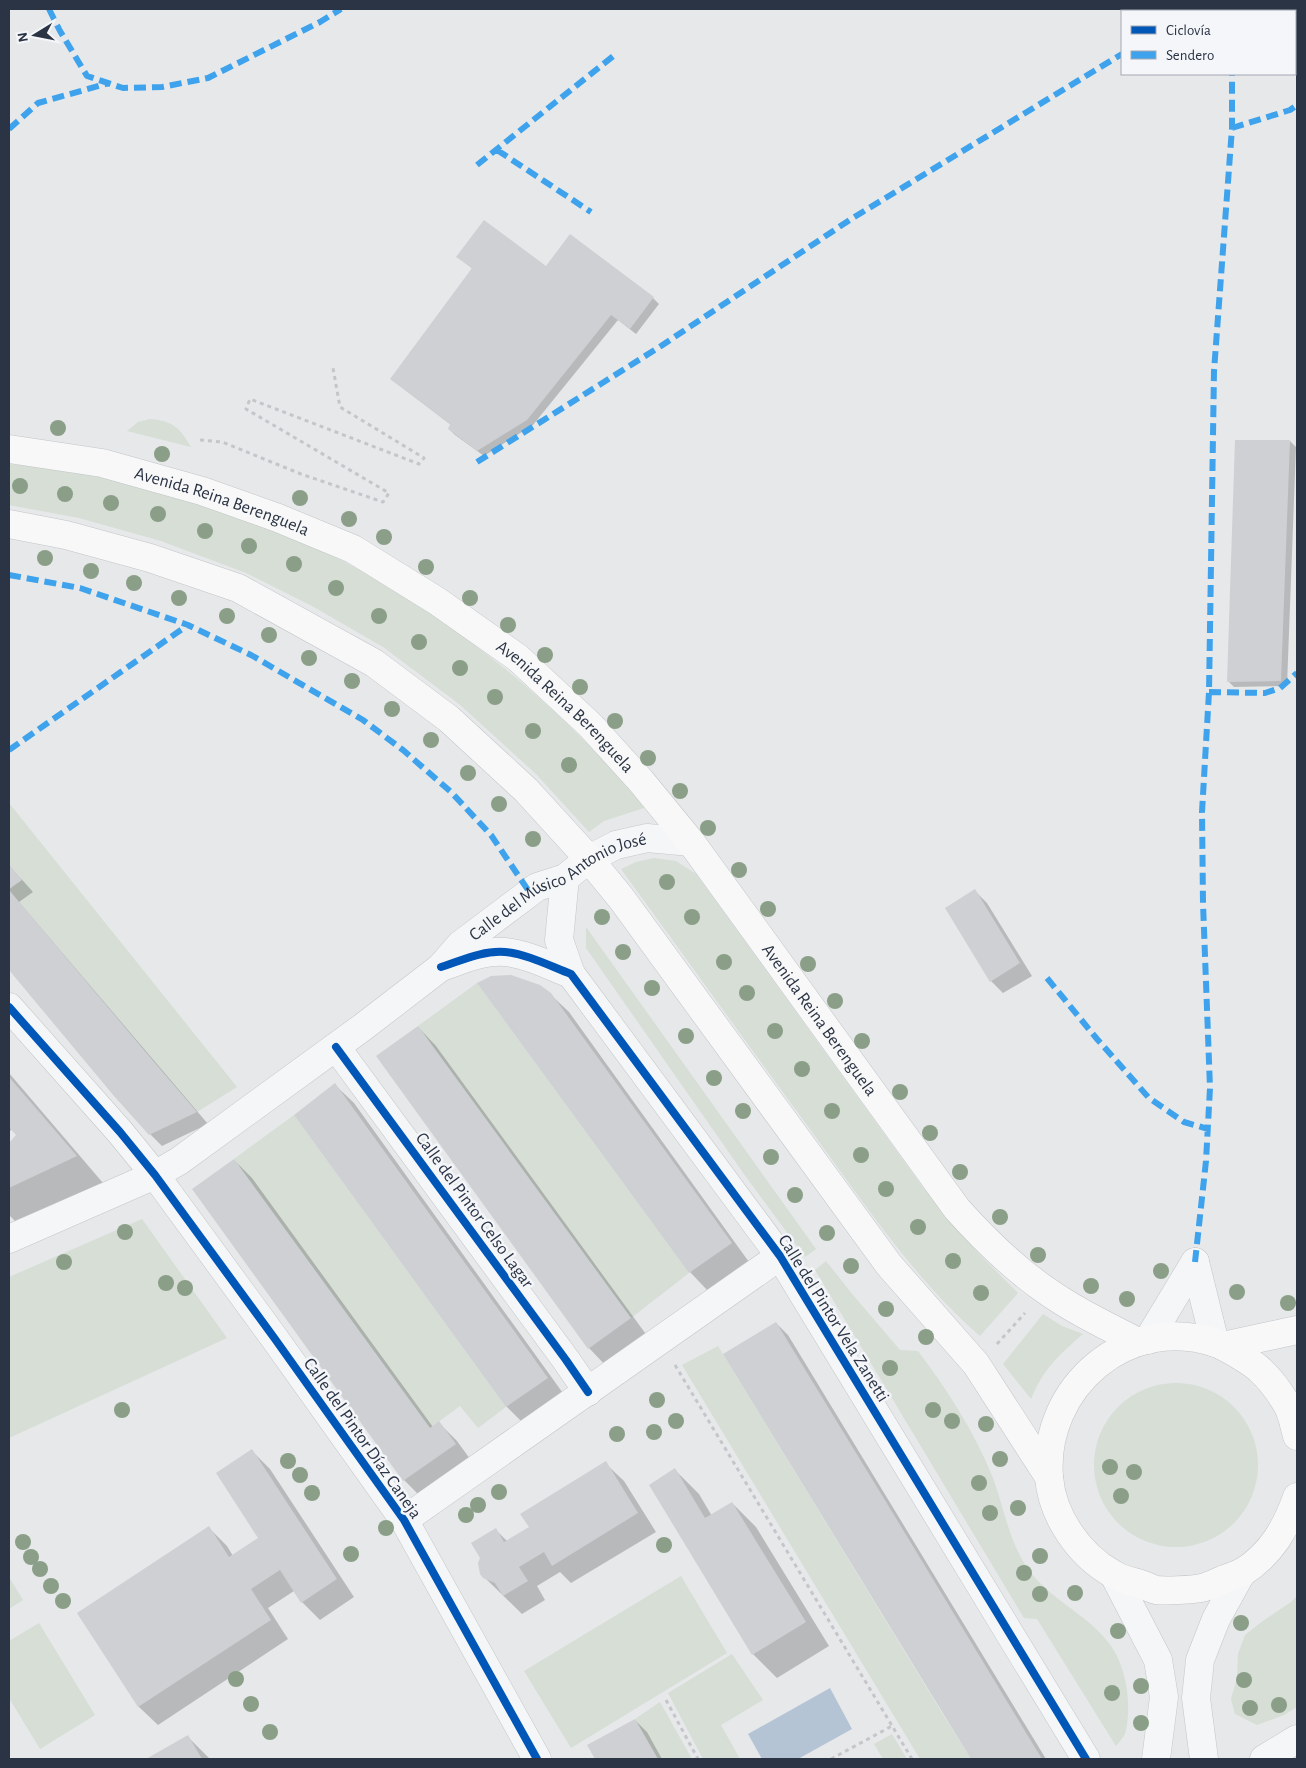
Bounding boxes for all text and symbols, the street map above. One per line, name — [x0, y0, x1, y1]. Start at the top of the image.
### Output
north arrow — [10, 10, 60, 60]
legend — [1121, 10, 1296, 75]
text: Ciclovía — [1166, 23, 1211, 38]
text: N — [15, 31, 31, 43]
text: Sendero — [1166, 48, 1214, 63]
street label: Avenida Reina Berenguela — [133, 465, 311, 540]
street label: Avenida Reina Berenguela — [493, 638, 637, 777]
street label: Calle del Músico Antonio José — [466, 830, 648, 945]
street label: Avenida Reina Berenguela — [758, 941, 880, 1100]
street label: Calle del Pintor Celso Lagar — [412, 1130, 537, 1292]
street label: Calle del Pintor Vela Zanetti — [774, 1232, 892, 1405]
street label: Calle del Pintor Díaz Caneja — [300, 1355, 425, 1522]

